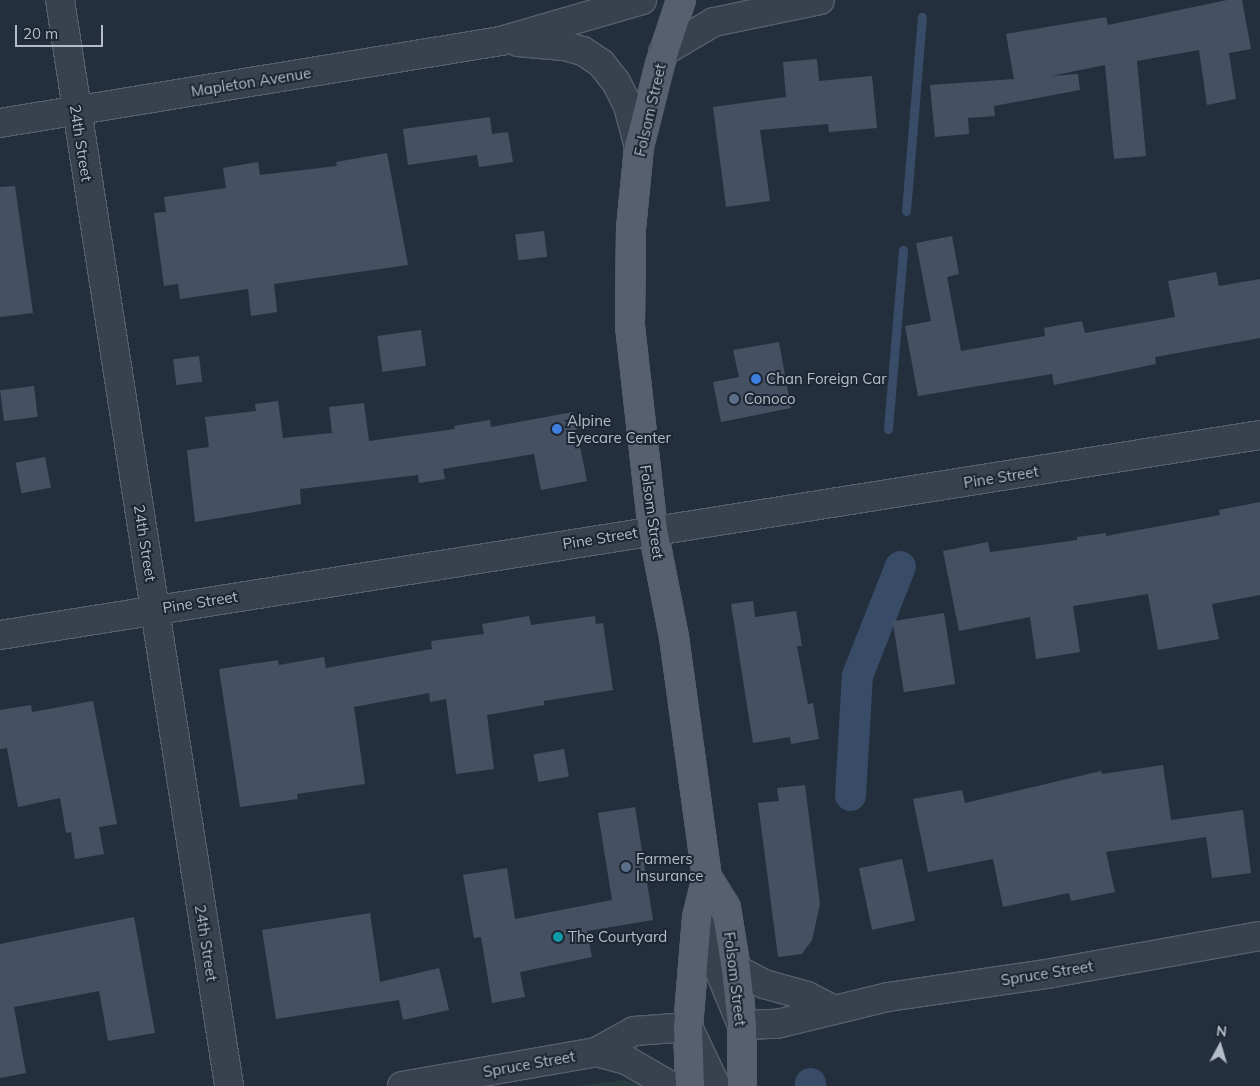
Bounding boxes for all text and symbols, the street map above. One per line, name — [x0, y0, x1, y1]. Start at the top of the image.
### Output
scale bar — [18, 15, 105, 47]
text: 20 m — [23, 24, 58, 43]
street label: Folsom Street — [631, 62, 669, 158]
street label: Mapleton Avenue — [190, 64, 312, 100]
street label: 24th Street — [66, 103, 96, 183]
place label: Chan Foreign Car — [766, 370, 887, 388]
marker: Chan Foreign Car — [750, 373, 762, 385]
place label: Conoco — [744, 390, 795, 408]
marker: Conoco — [728, 393, 740, 405]
place label: Alpine Eyecare Center — [567, 411, 671, 446]
marker: Alpine Eyecare Center — [551, 423, 563, 435]
street label: Pine Street — [962, 462, 1040, 492]
street label: Folsom Street — [636, 464, 668, 560]
street label: 24th Street — [130, 503, 160, 583]
street label: Pine Street — [561, 523, 639, 553]
street label: Pine Street — [161, 587, 239, 617]
place label: Farmers Insurance — [636, 849, 703, 884]
marker: Farmers Insurance — [620, 861, 632, 873]
street label: 24th Street — [191, 903, 221, 983]
place label: The Courtyard — [568, 928, 667, 946]
marker: The Courtyard — [552, 931, 564, 943]
street label: Folsom Street — [720, 931, 750, 1027]
street label: Spruce Street — [1000, 957, 1094, 989]
north arrow — [1195, 1021, 1245, 1071]
text: N — [1215, 1022, 1228, 1041]
street label: Spruce Street — [482, 1047, 576, 1081]

